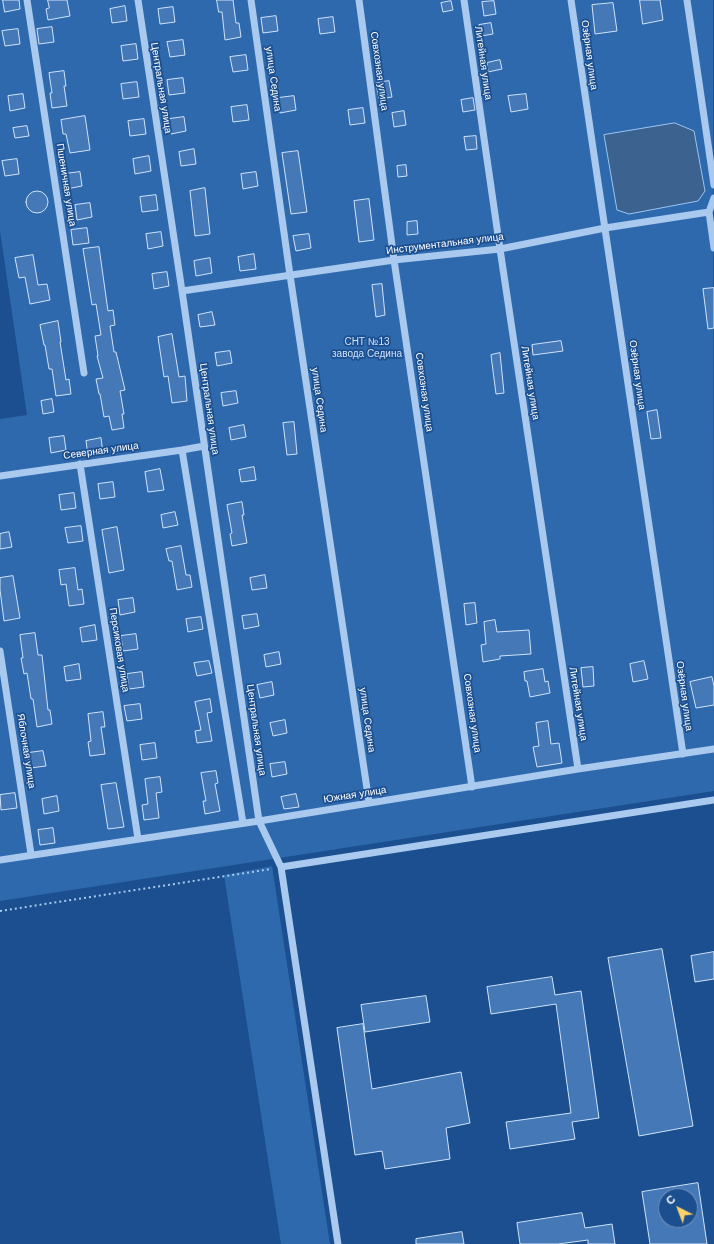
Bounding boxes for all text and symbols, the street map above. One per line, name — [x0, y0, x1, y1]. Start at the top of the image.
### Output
street label: Озёрная улица — [578, 19, 600, 91]
street label: Литейная улица — [472, 25, 494, 101]
street label: Совхозная улица — [368, 31, 390, 111]
street label: Центральная улица — [148, 42, 174, 134]
street label: улица Седина — [263, 46, 283, 112]
street label: Пшеничная улица — [54, 143, 78, 227]
street label: Инструментальная улица — [385, 231, 505, 257]
park label: СНТ №13 завода Седина — [332, 336, 402, 360]
street label: Озёрная улица — [626, 339, 648, 411]
street label: Литейная улица — [518, 345, 542, 421]
street label: Совхозная улица — [413, 352, 435, 432]
street label: Центральная улица — [197, 363, 221, 455]
street label: улица Седина — [309, 367, 329, 433]
street label: Северная улица — [63, 440, 139, 462]
street label: Персиковая улица — [106, 607, 132, 693]
street label: Озёрная улица — [673, 660, 695, 732]
street label: Литейная улица — [566, 666, 590, 742]
street label: Совхозная улица — [461, 673, 483, 753]
street label: Центральная улица — [244, 684, 268, 776]
street label: улица Седина — [357, 687, 377, 753]
street label: Яблочная улица — [14, 713, 38, 789]
street label: Южная улица — [323, 784, 387, 806]
north arrow — [658, 1188, 698, 1228]
text: С — [664, 1193, 678, 1207]

